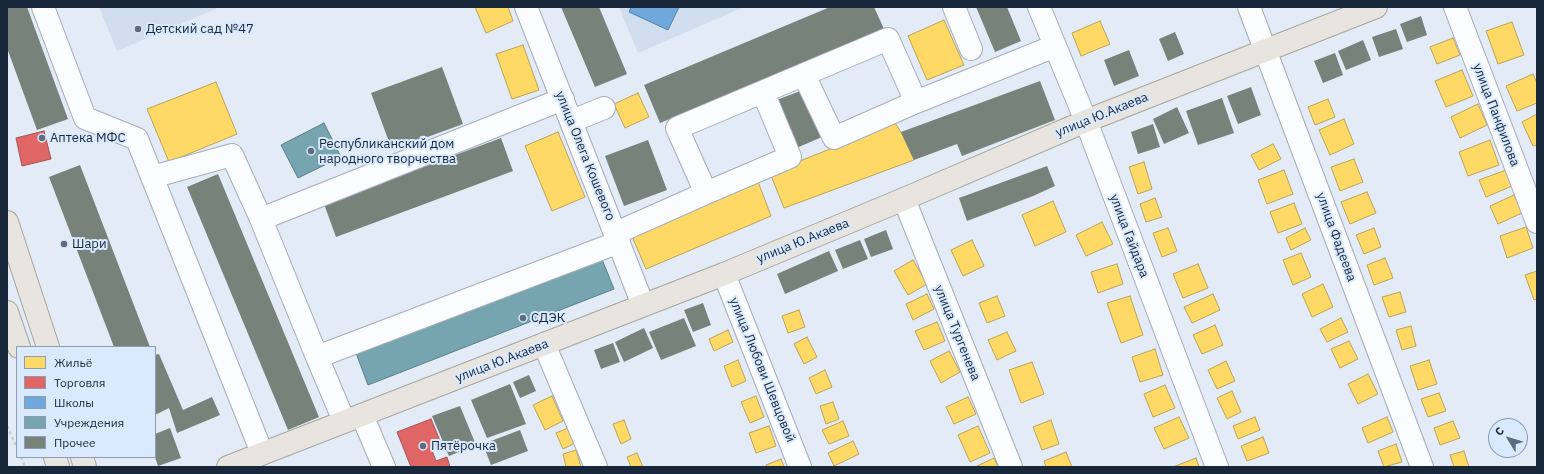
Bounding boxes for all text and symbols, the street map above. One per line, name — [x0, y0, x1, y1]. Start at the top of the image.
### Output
place label: Детский сад №47 — [146, 21, 254, 37]
marker: Детский сад №47 — [133, 24, 143, 34]
street label: улица Панфилова — [1469, 61, 1523, 169]
street label: улица Олега Кошевого — [552, 89, 618, 223]
street label: улица Ю.Акаева — [1053, 89, 1151, 141]
place label: Аптека МФС — [50, 130, 126, 146]
marker: Аптека МФС — [37, 133, 47, 143]
place label: Республиканский дом народного творчества — [319, 136, 456, 167]
marker: Республиканский дом народного творчества — [306, 146, 316, 156]
street label: улица Фадеева — [1313, 190, 1359, 284]
street label: улица Гайдара — [1106, 192, 1152, 280]
street label: улица Ю.Акаева — [754, 215, 852, 267]
place label: Шари — [72, 236, 107, 252]
marker: Шари — [59, 239, 69, 249]
street label: улица Тургенева — [931, 283, 983, 383]
street label: улица Любови Шевцовой — [726, 295, 798, 445]
place label: СДЭК — [531, 310, 565, 326]
marker: СДЭК — [518, 313, 528, 323]
street label: улица Ю.Акаева — [453, 336, 551, 386]
legend — [16, 346, 156, 458]
text: Жильё — [54, 355, 92, 370]
text: Торговля — [54, 375, 105, 390]
text: Школы — [54, 395, 94, 410]
text: Учреждения — [54, 415, 124, 430]
north arrow — [1488, 418, 1528, 458]
text: С — [1492, 424, 1507, 438]
text: Прочее — [54, 435, 96, 450]
place label: Пятёрочка — [431, 438, 496, 454]
marker: Пятёрочка — [418, 441, 428, 451]

